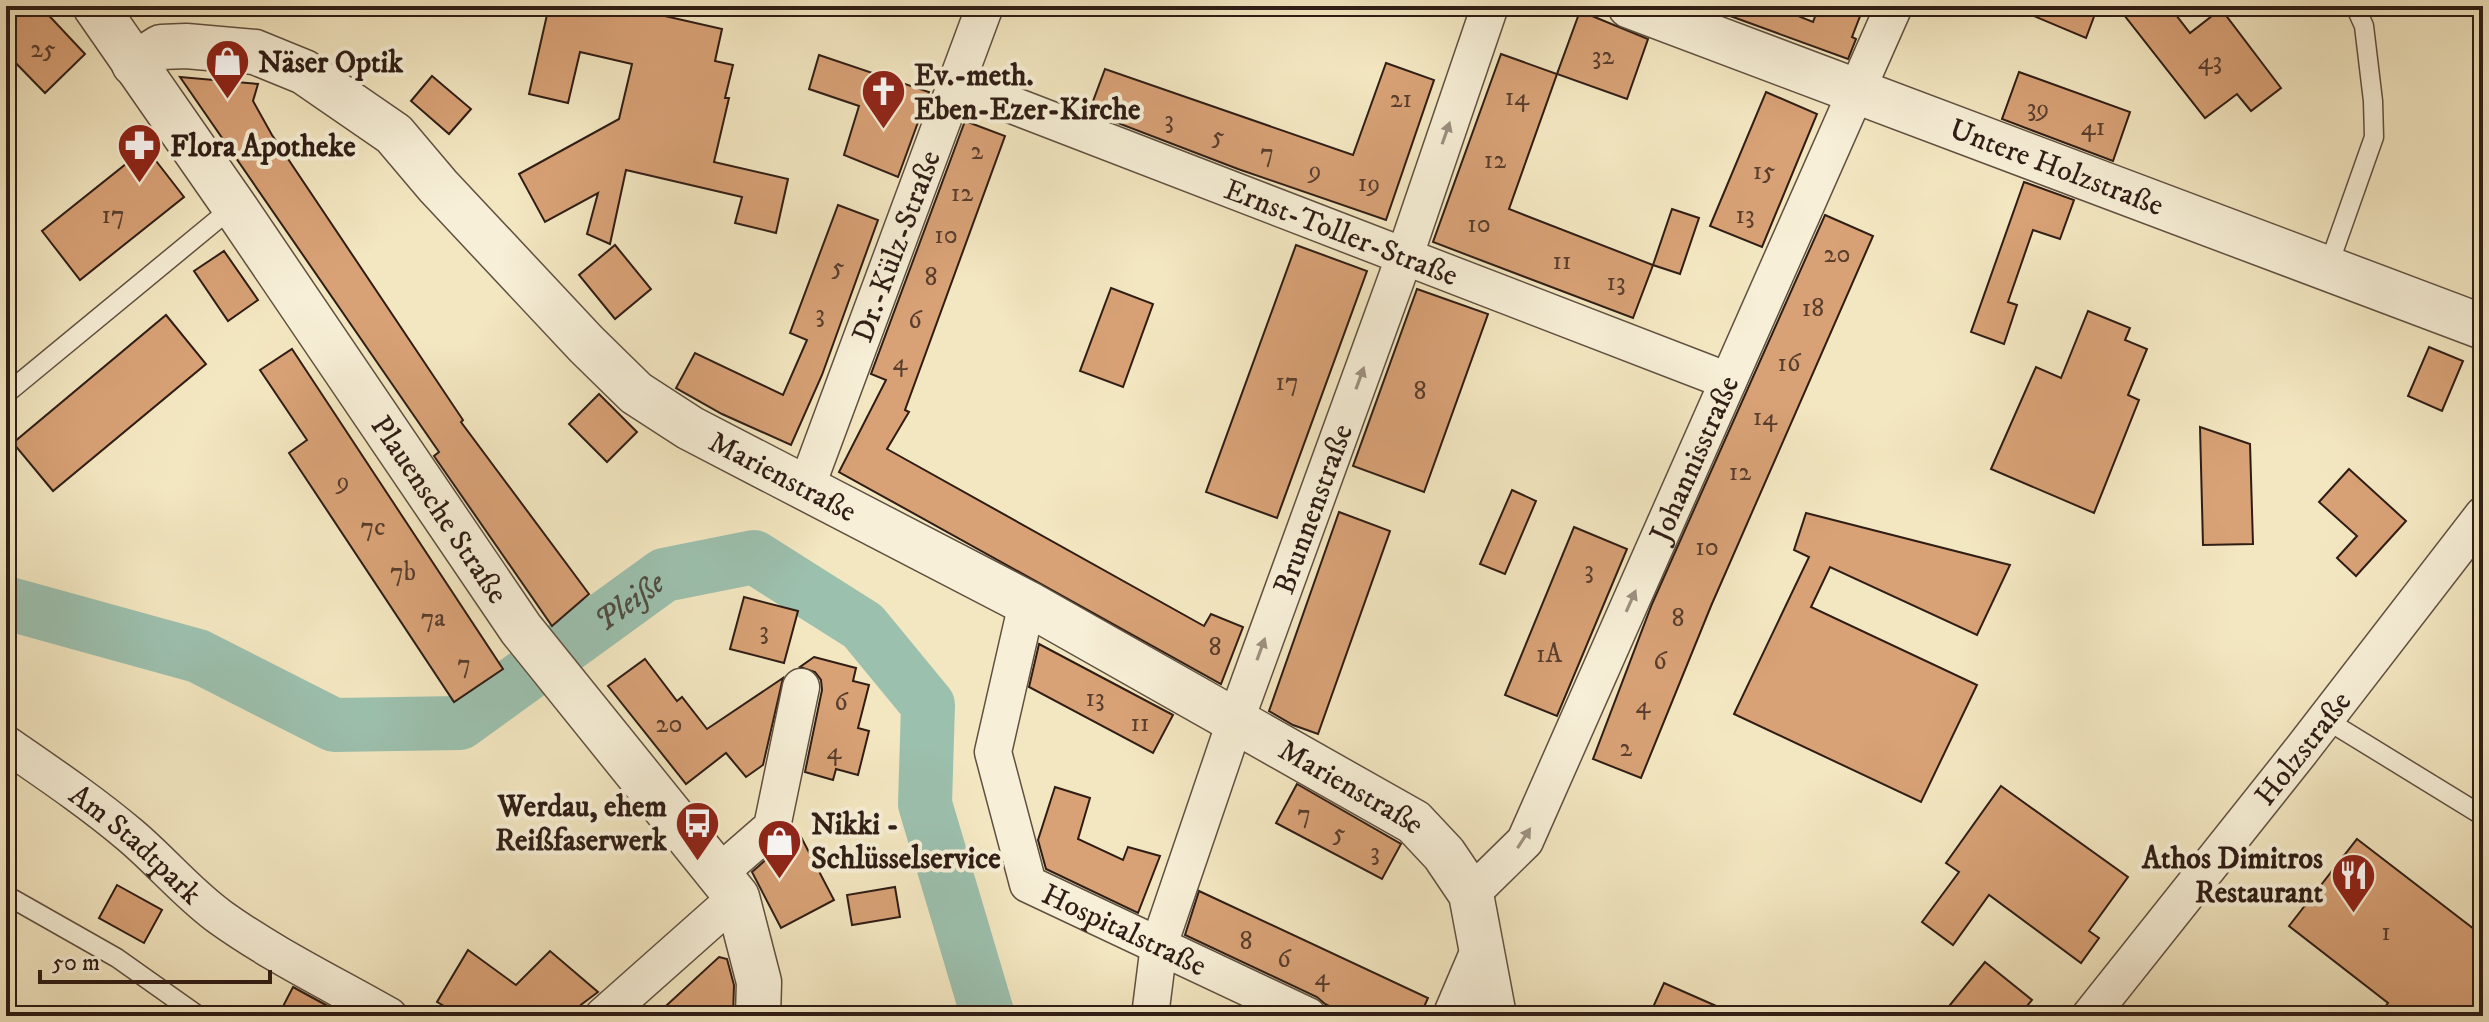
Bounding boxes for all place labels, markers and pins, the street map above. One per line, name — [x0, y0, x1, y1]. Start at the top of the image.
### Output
shop icon: Näser Optik — [203, 38, 251, 101]
place label: Näser Optik — [258, 45, 404, 82]
place label: Ev.-meth. Eben-Ezer-Kirche — [914, 58, 1141, 129]
church icon: Ev.-meth. Eben-Ezer-Kirche — [859, 68, 907, 131]
pharmacy icon: Flora Apotheke — [115, 122, 163, 185]
place label: Flora Apotheke — [170, 129, 356, 166]
place label: Werdau, ehem Reißfaserwerk — [495, 789, 668, 860]
bus stop icon: Werdau, ehem Reißfaserwerk — [674, 799, 722, 862]
place label: Nikki - Schlüsselservice — [811, 807, 1001, 878]
shop icon: Nikki - Schlüsselservice — [756, 817, 804, 880]
place label: Athos Dimitros Restaurant — [2141, 841, 2323, 912]
restaurant icon: Athos Dimitros Restaurant — [2330, 851, 2378, 914]

